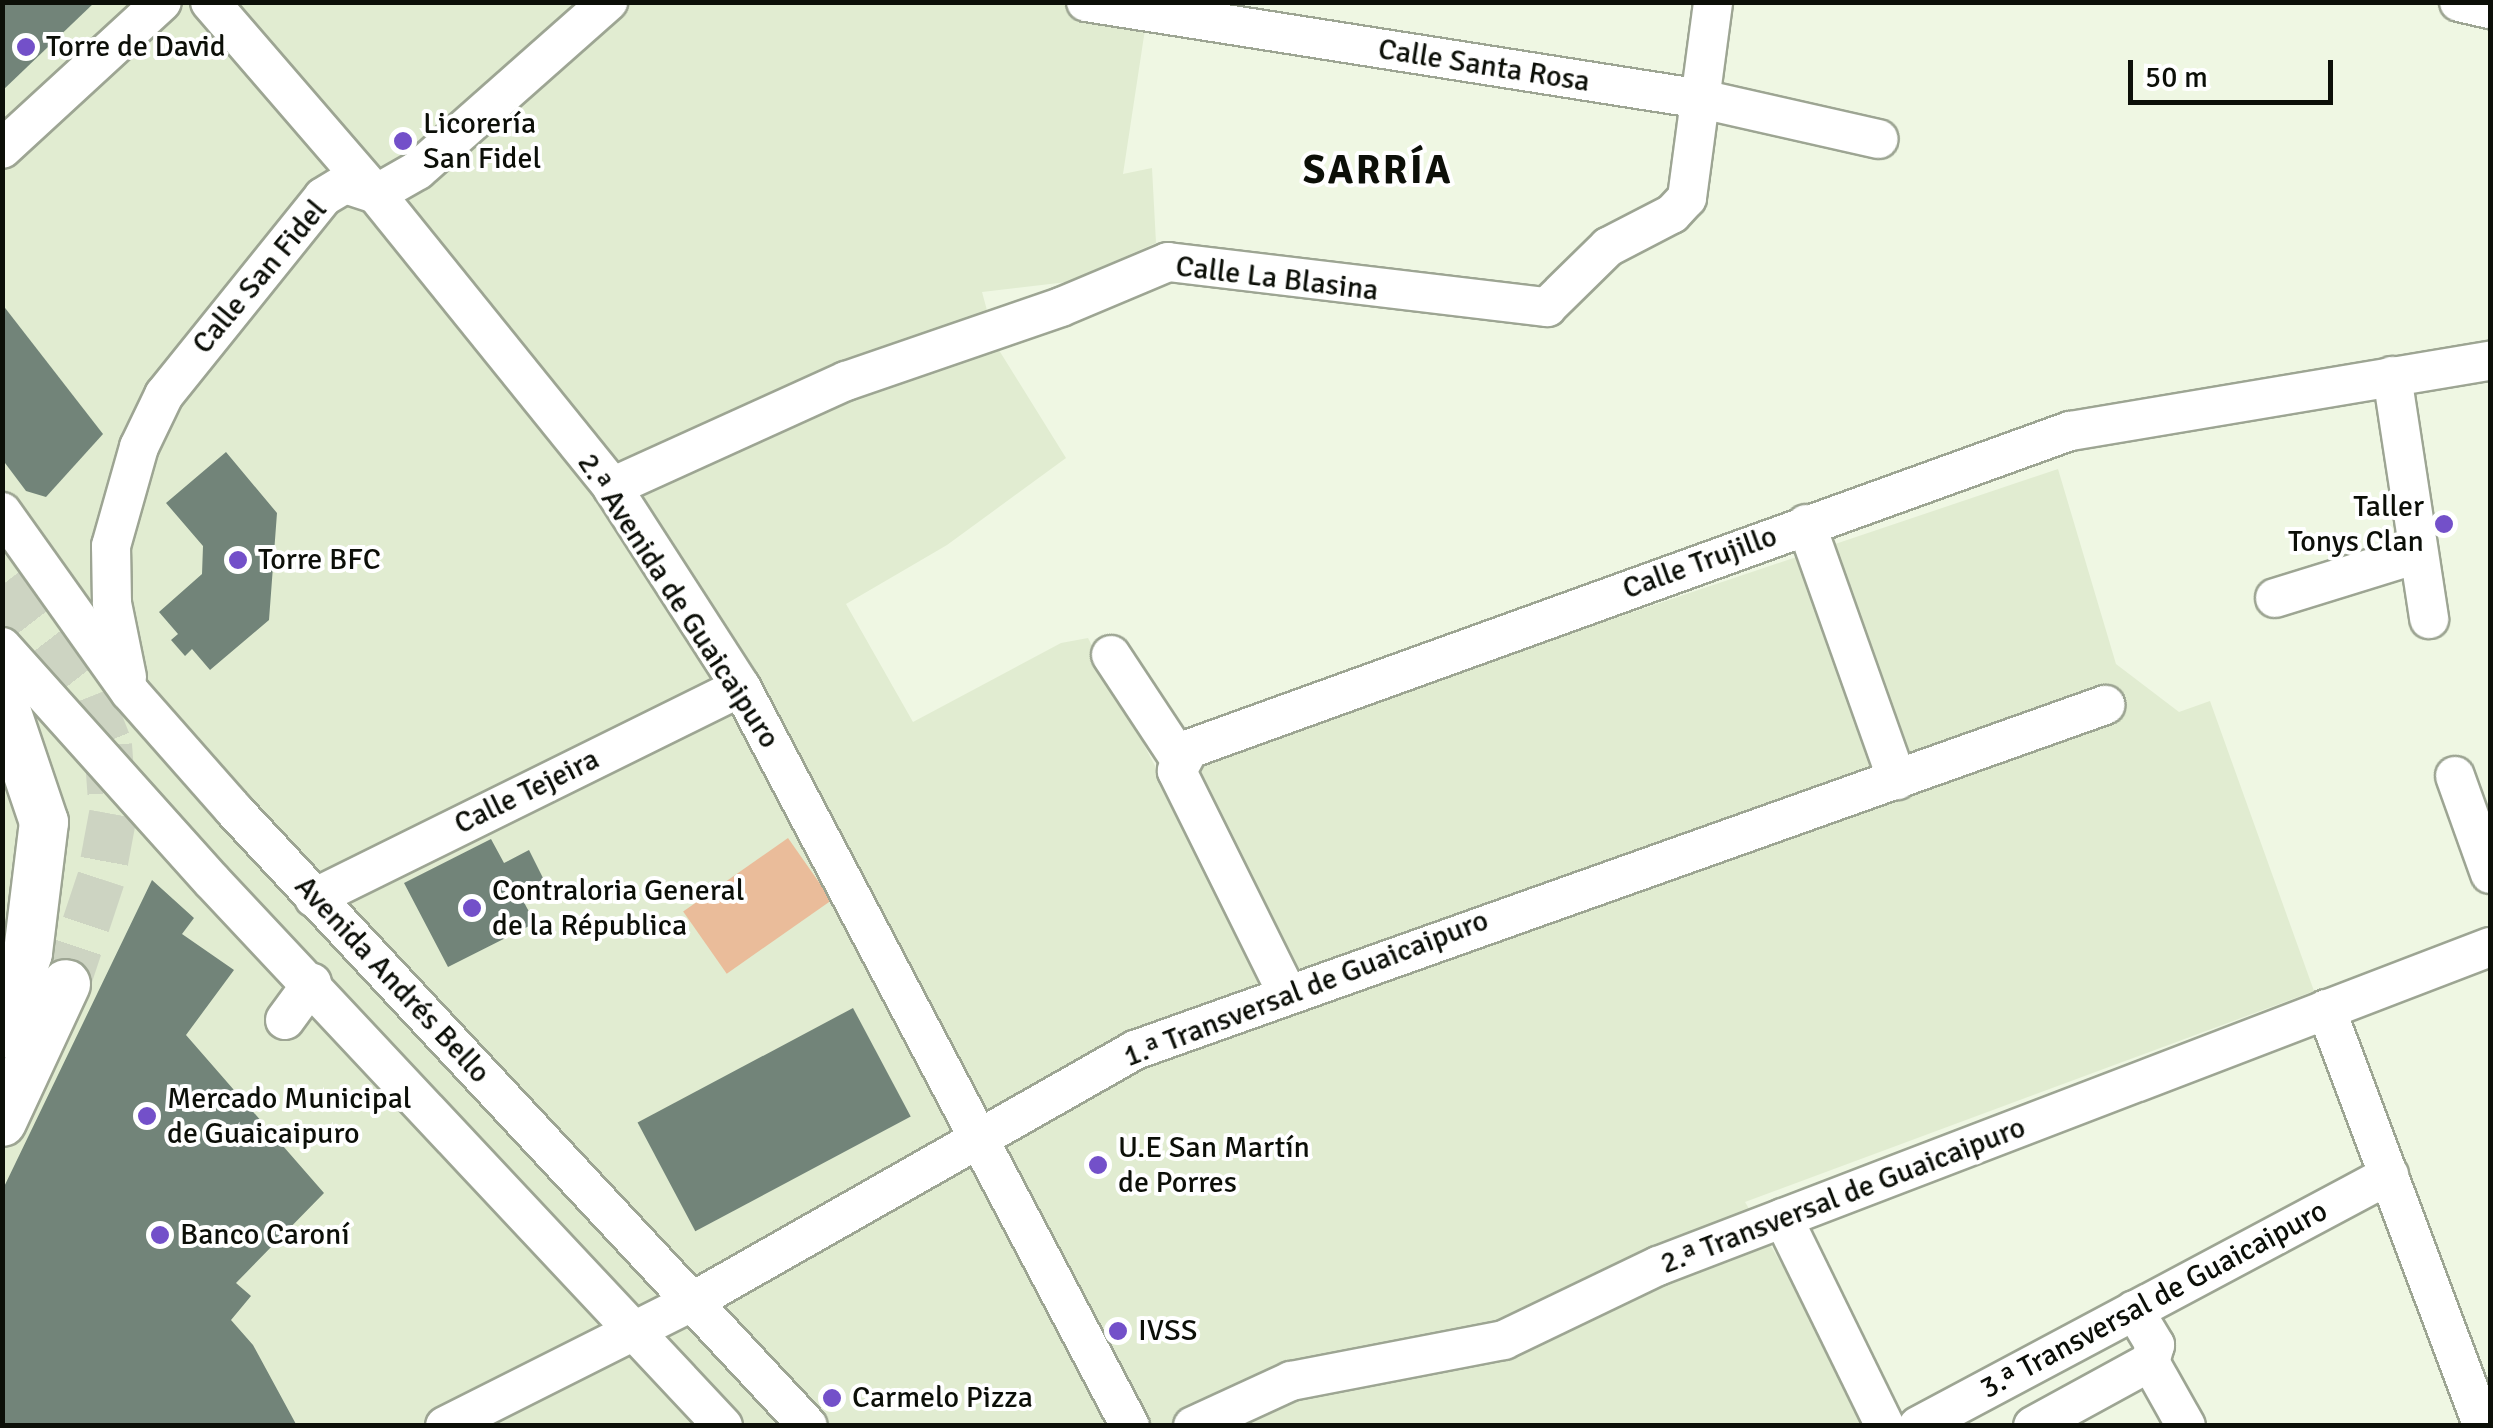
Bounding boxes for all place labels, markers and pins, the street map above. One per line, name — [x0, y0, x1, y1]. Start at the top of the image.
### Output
place label: Torre de David — [46, 29, 226, 65]
marker: Torre de David — [15, 36, 37, 58]
place label: Licorería San Fidel — [423, 106, 541, 176]
marker: Licorería San Fidel — [392, 130, 414, 152]
place label: Taller Tonys Clan — [2288, 489, 2424, 560]
marker: Taller Tonys Clan — [2433, 513, 2455, 535]
place label: Torre BFC — [258, 542, 381, 578]
marker: Torre BFC — [227, 549, 249, 571]
place label: Contraloria General de la Républica — [492, 873, 745, 944]
marker: Contraloria General de la Républica — [461, 897, 483, 919]
place label: Mercado Municipal de Guaicaipuro — [167, 1081, 412, 1152]
marker: Mercado Municipal de Guaicaipuro — [136, 1105, 158, 1127]
place label: U.E San Martín de Porres — [1118, 1130, 1310, 1200]
marker: U.E San Martín de Porres — [1087, 1154, 1109, 1176]
place label: Banco Caroní — [180, 1217, 350, 1253]
marker: Banco Caroní — [149, 1224, 171, 1246]
place label: IVSS — [1138, 1313, 1197, 1349]
marker: IVSS — [1107, 1320, 1129, 1342]
place label: Carmelo Pizza — [852, 1380, 1033, 1416]
marker: Carmelo Pizza — [821, 1387, 843, 1409]

